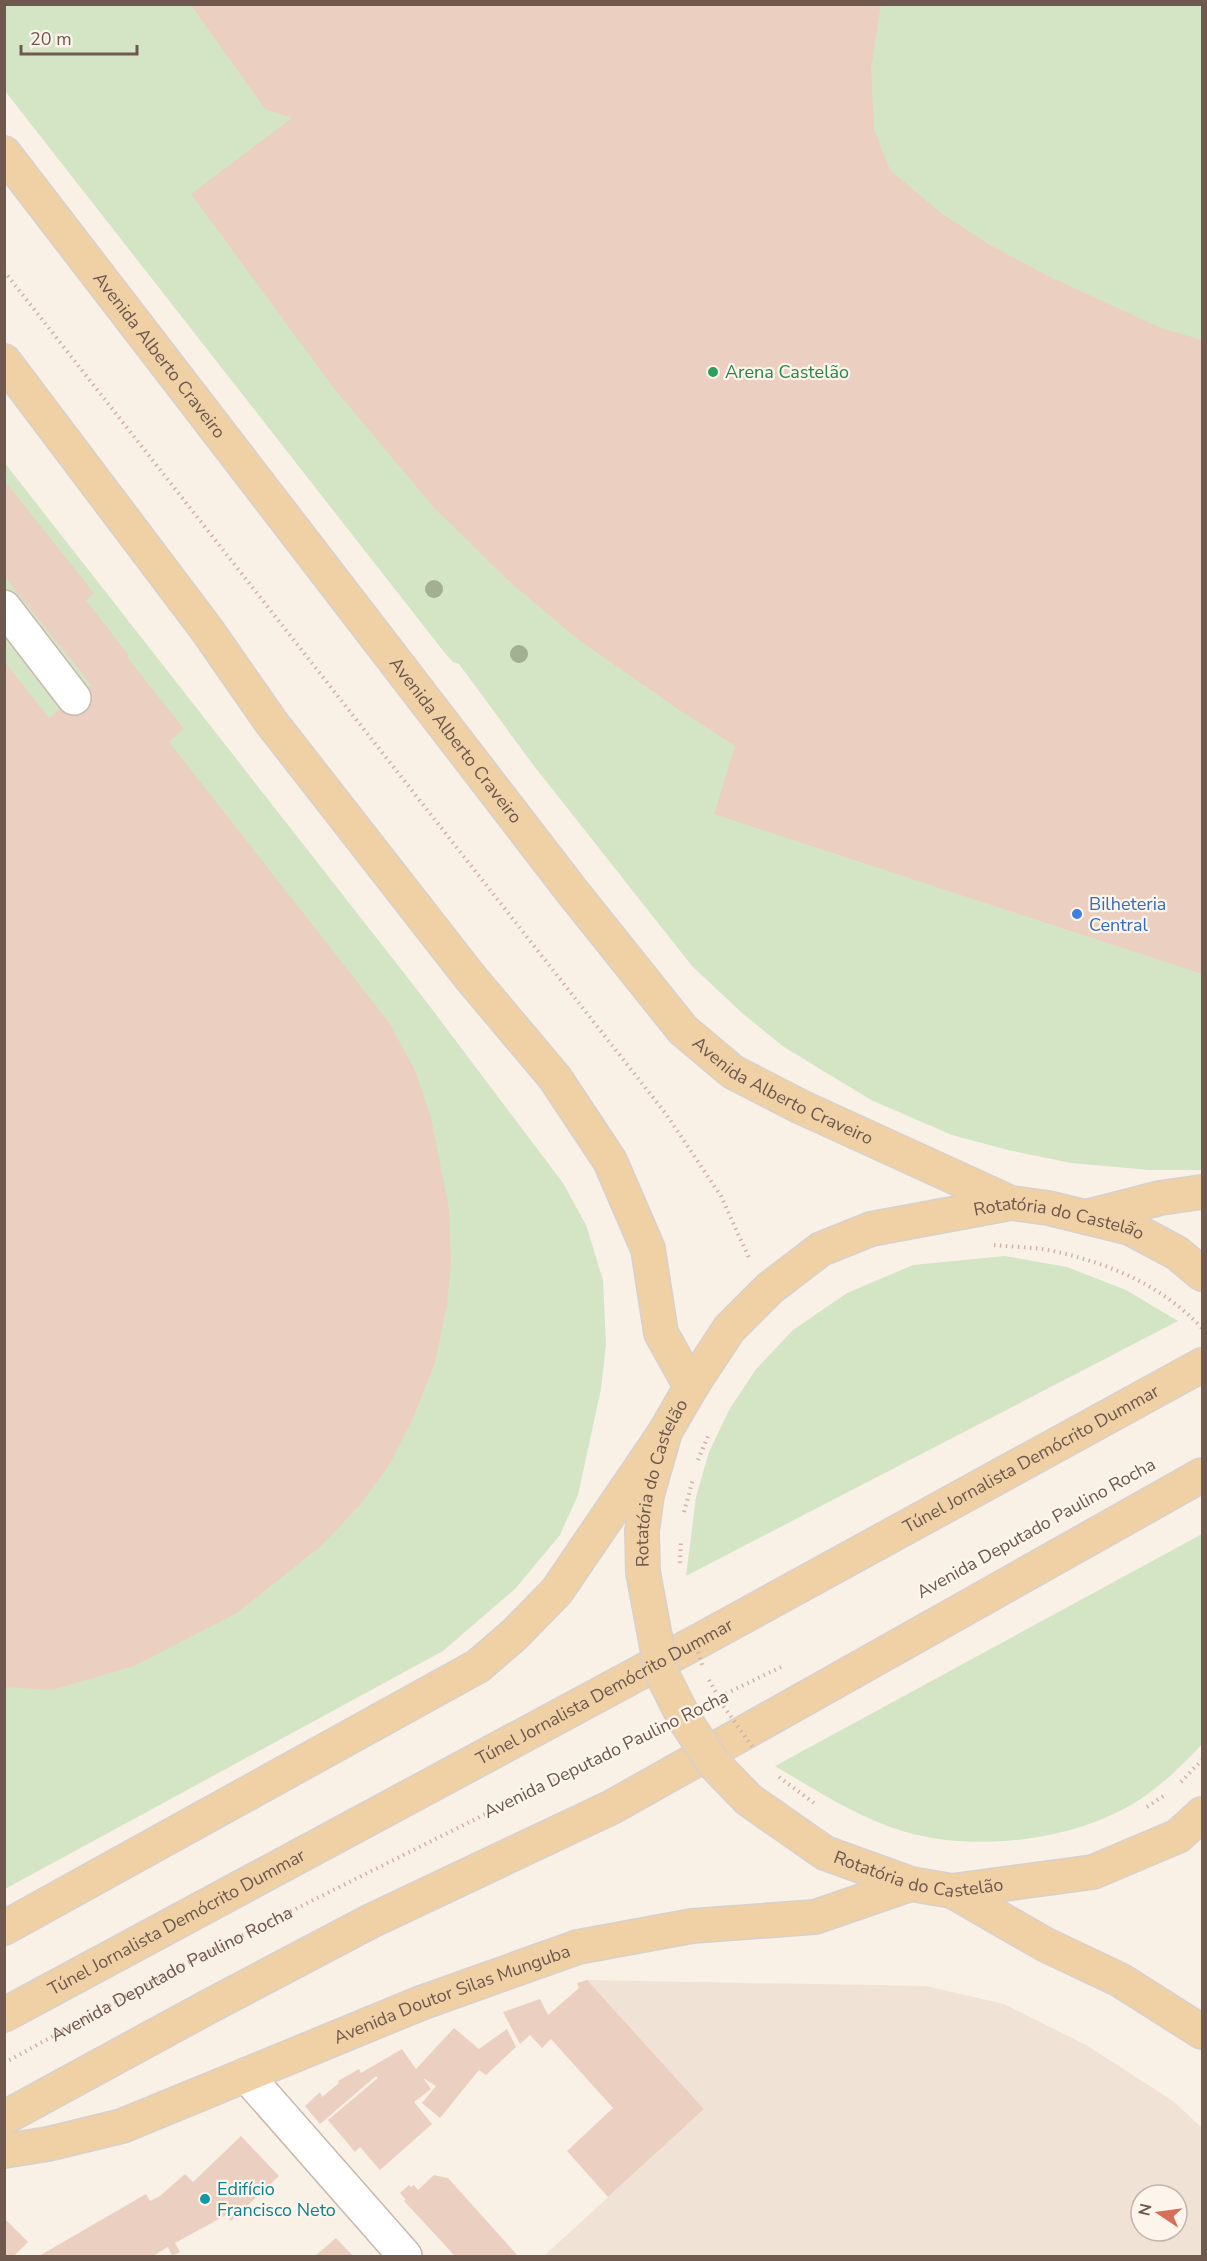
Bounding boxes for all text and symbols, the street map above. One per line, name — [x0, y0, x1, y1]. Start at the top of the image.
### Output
scale bar — [21, 18, 136, 56]
text: 20 m — [30, 27, 72, 51]
street label: Avenida Alberto Craveiro — [88, 267, 231, 443]
place label: Arena Castelão — [725, 360, 849, 384]
marker: Arena Castelão — [706, 365, 720, 379]
street label: Avenida Alberto Craveiro — [384, 652, 528, 828]
place label: Bilheteria Central — [1089, 892, 1166, 937]
marker: Bilheteria Central — [1070, 907, 1084, 921]
street label: Avenida Alberto Craveiro — [687, 1031, 877, 1150]
street label: Rotatória do Castelão — [972, 1191, 1149, 1246]
street label: Túnel Jornalista Demócrito Dummar — [899, 1379, 1164, 1539]
street label: Rotatória do Castelão — [630, 1395, 694, 1568]
street label: Avenida Deputado Paulino Rocha — [912, 1452, 1160, 1604]
street label: Túnel Jornalista Demócrito Dummar — [472, 1612, 738, 1771]
street label: Avenida Deputado Paulino Rocha — [479, 1684, 733, 1824]
street label: Túnel Jornalista Demócrito Dummar — [44, 1843, 310, 2001]
street label: Rotatória do Castelão — [830, 1845, 1005, 1903]
street label: Avenida Deputado Paulino Rocha — [46, 1900, 297, 2047]
street label: Avenida Doutor Silas Munguba — [330, 1939, 573, 2050]
place label: Edifício Francisco Neto — [217, 2177, 336, 2222]
north arrow — [1129, 2183, 1189, 2243]
marker: Edifício Francisco Neto — [198, 2192, 212, 2206]
text: N — [1133, 2202, 1157, 2218]

